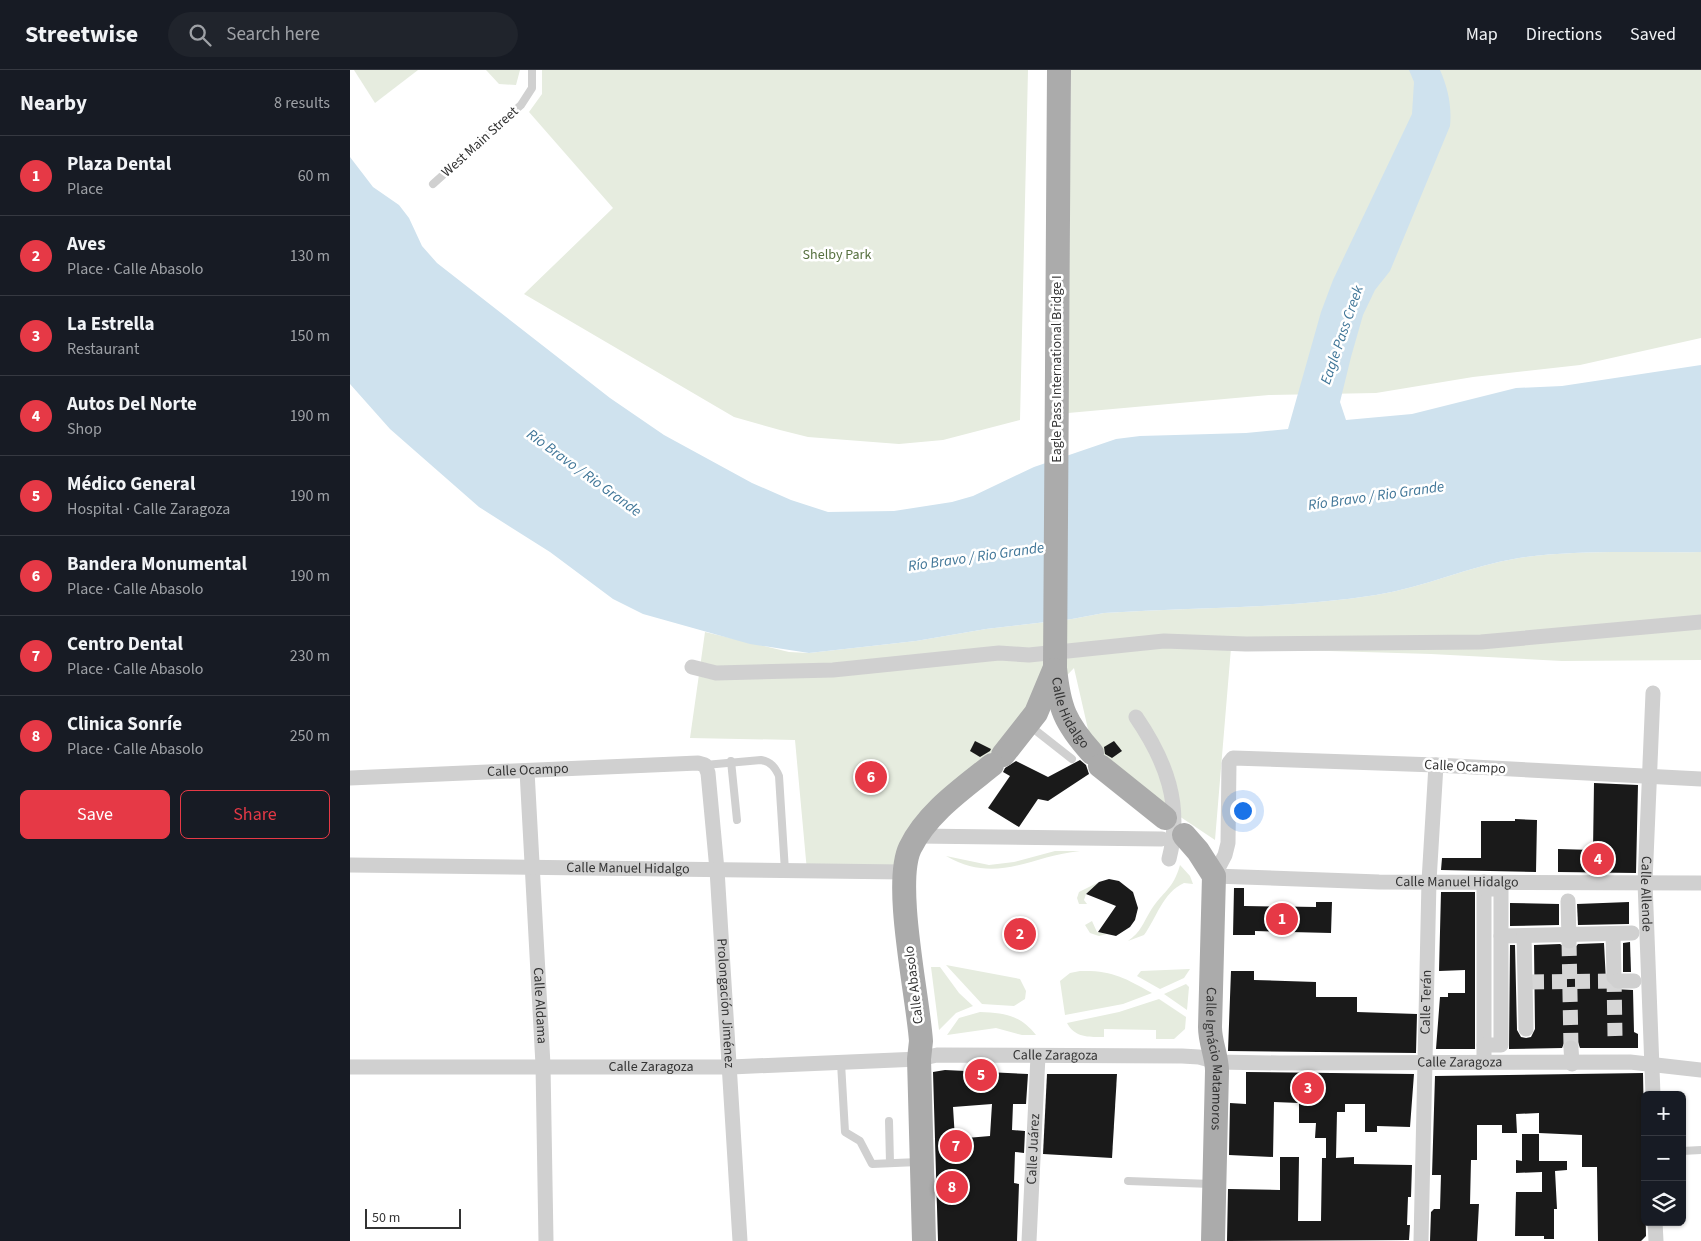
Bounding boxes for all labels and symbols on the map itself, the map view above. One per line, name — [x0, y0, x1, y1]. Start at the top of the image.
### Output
street label: West Main Street — [437, 102, 523, 182]
park label: Shelby Park — [803, 245, 871, 265]
street label: Eagle Pass International Bridge I — [1047, 275, 1067, 463]
water label: Eagle Pass Creek — [1315, 282, 1369, 387]
water label: Río Bravo / Rio Grande — [522, 424, 646, 522]
water label: Río Bravo / Rio Grande — [1307, 476, 1445, 516]
water label: Río Bravo / Rio Grande — [907, 537, 1045, 577]
street label: Calle Hidalgo — [1046, 676, 1094, 753]
street label: Calle Ocampo — [1424, 755, 1506, 779]
pin: 6 — [855, 758, 887, 796]
street label: Calle Ocampo — [487, 759, 569, 782]
your location — [1230, 798, 1256, 824]
pin: 4 — [1582, 840, 1614, 878]
street label: Calle Allende — [1635, 855, 1657, 932]
street label: Calle Manuel Hidalgo — [566, 858, 690, 879]
street label: Calle Manuel Hidalgo — [1395, 872, 1519, 892]
pin: 1 — [1266, 900, 1298, 938]
pin: 2 — [1004, 915, 1036, 953]
street label: Prolongación Jiménez — [711, 938, 739, 1069]
street label: Calle Abasolo — [899, 945, 929, 1025]
street label: Calle Aldama — [528, 967, 552, 1044]
street label: Calle Terán — [1416, 969, 1437, 1035]
street label: Calle Ignácio Matamoros — [1200, 987, 1227, 1131]
street label: Calle Zaragoza — [1013, 1045, 1098, 1066]
street label: Calle Zaragoza — [1417, 1052, 1502, 1073]
pin: 5 — [965, 1056, 997, 1094]
street label: Calle Zaragoza — [608, 1057, 694, 1077]
pin: 3 — [1292, 1069, 1324, 1107]
street label: Calle Juárez — [1022, 1113, 1045, 1185]
pin: 7 — [940, 1127, 972, 1165]
pin: 8 — [936, 1168, 968, 1206]
scale bar — [365, 1206, 461, 1229]

